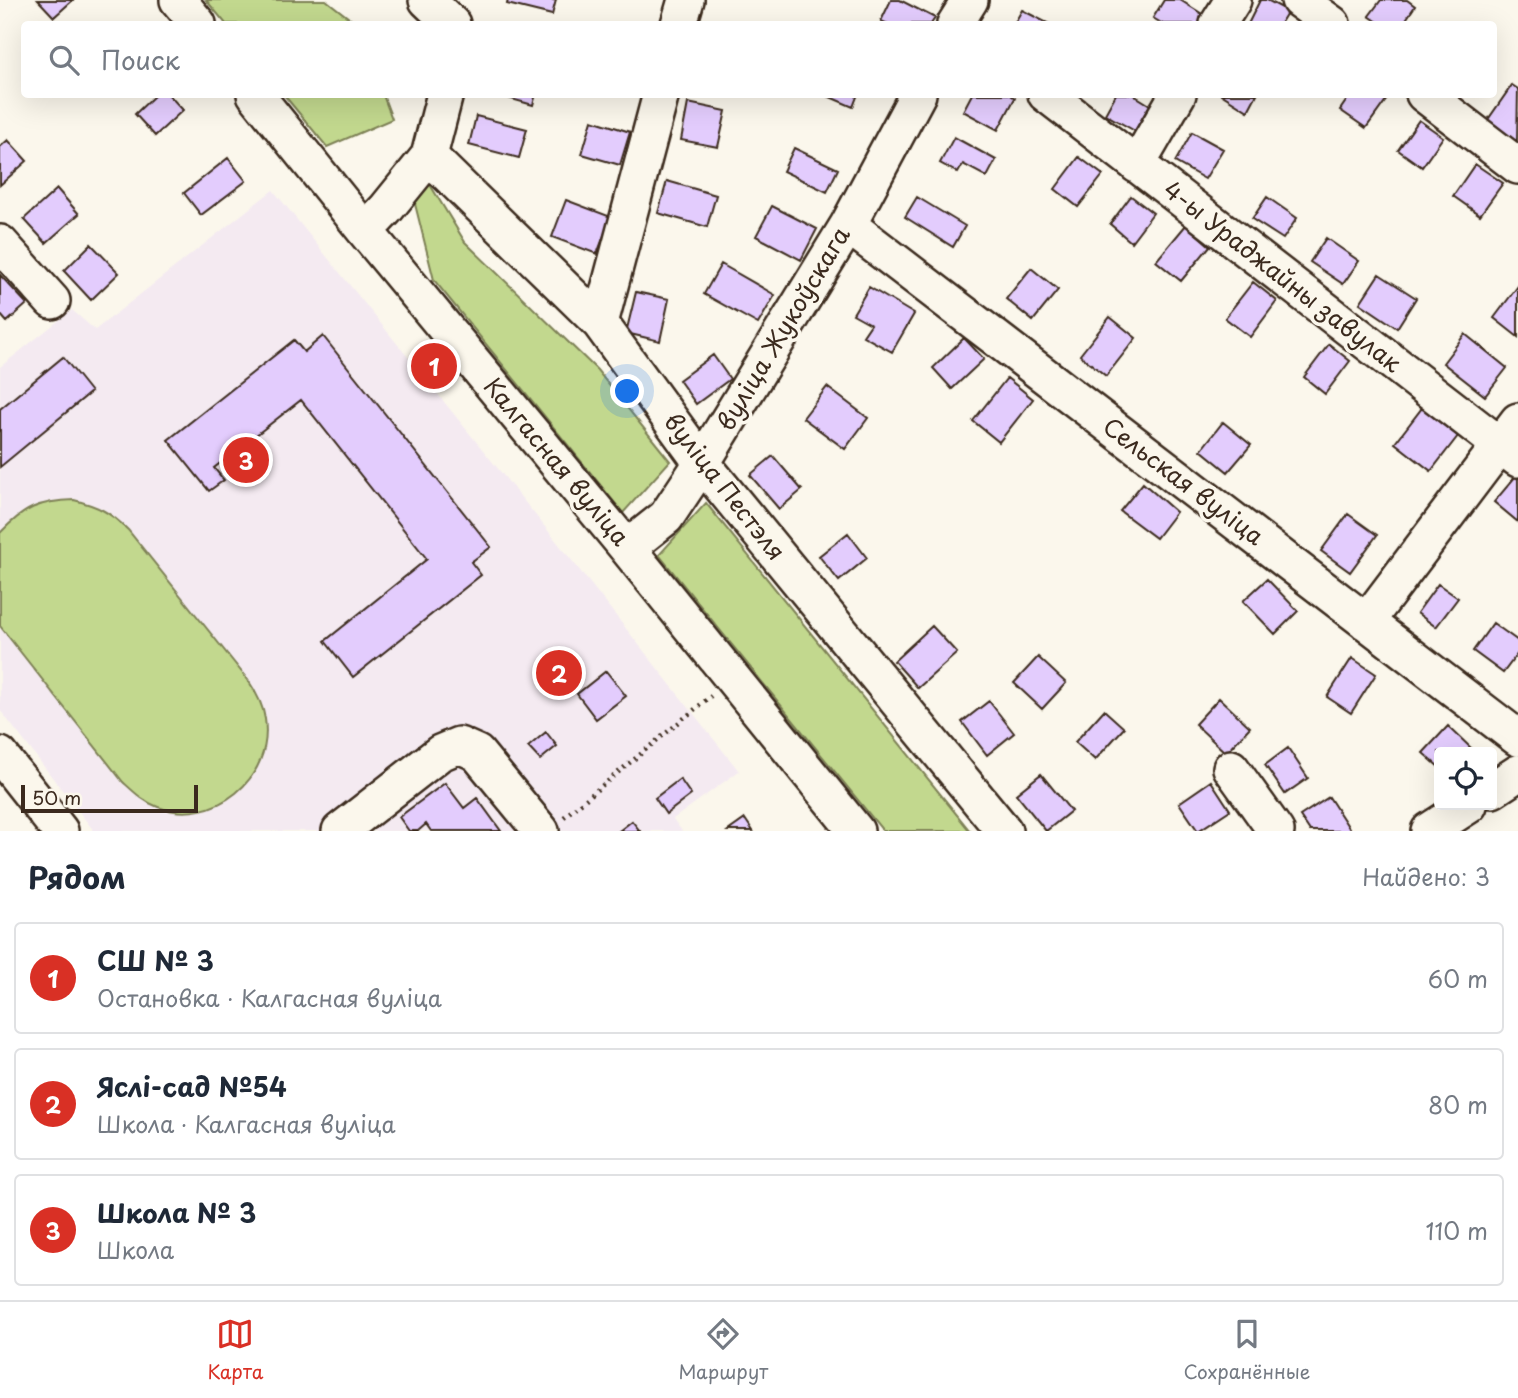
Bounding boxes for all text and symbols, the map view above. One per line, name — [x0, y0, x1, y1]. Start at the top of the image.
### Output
search box — [21, 21, 1497, 98]
text: Поиск — [101, 40, 180, 79]
icon: search — [45, 41, 83, 79]
street label: 4-ы Ураджайны завулак — [1156, 171, 1411, 380]
street label: вуліца Жукоўскага — [707, 219, 858, 437]
pin: 1 — [411, 340, 457, 392]
street label: Калгасная вуліца — [476, 369, 639, 553]
your location — [610, 374, 644, 408]
street label: вуліца Пестэля — [656, 404, 795, 567]
street label: Сельская вуліца — [1096, 408, 1273, 553]
pin: 3 — [223, 434, 269, 486]
pin: 2 — [536, 647, 582, 699]
map controls — [1434, 747, 1497, 810]
button: locate — [1434, 747, 1497, 810]
scale bar — [21, 782, 198, 814]
text: 50 m — [32, 783, 81, 811]
text: Рядом — [28, 854, 126, 899]
text: Найдено: 3 — [1362, 859, 1490, 894]
text: СШ № 3 — [97, 941, 214, 980]
text: 1 — [48, 961, 59, 996]
text: 60 m — [1428, 961, 1488, 996]
text: Остановка · Калгасная вуліца — [97, 980, 442, 1015]
text: Яслі-сад №54 — [97, 1067, 287, 1106]
text: 2 — [45, 1087, 61, 1122]
text: 80 m — [1428, 1087, 1488, 1122]
text: Школа · Калгасная вуліца — [97, 1106, 396, 1141]
text: Школа № 3 — [97, 1193, 256, 1232]
text: 3 — [45, 1213, 61, 1248]
text: 110 m — [1426, 1213, 1488, 1248]
text: Школа — [97, 1232, 174, 1267]
tab: Карта — [208, 1315, 263, 1385]
tab: Маршрут — [678, 1315, 768, 1385]
tab: Сохранённые — [1183, 1315, 1310, 1385]

